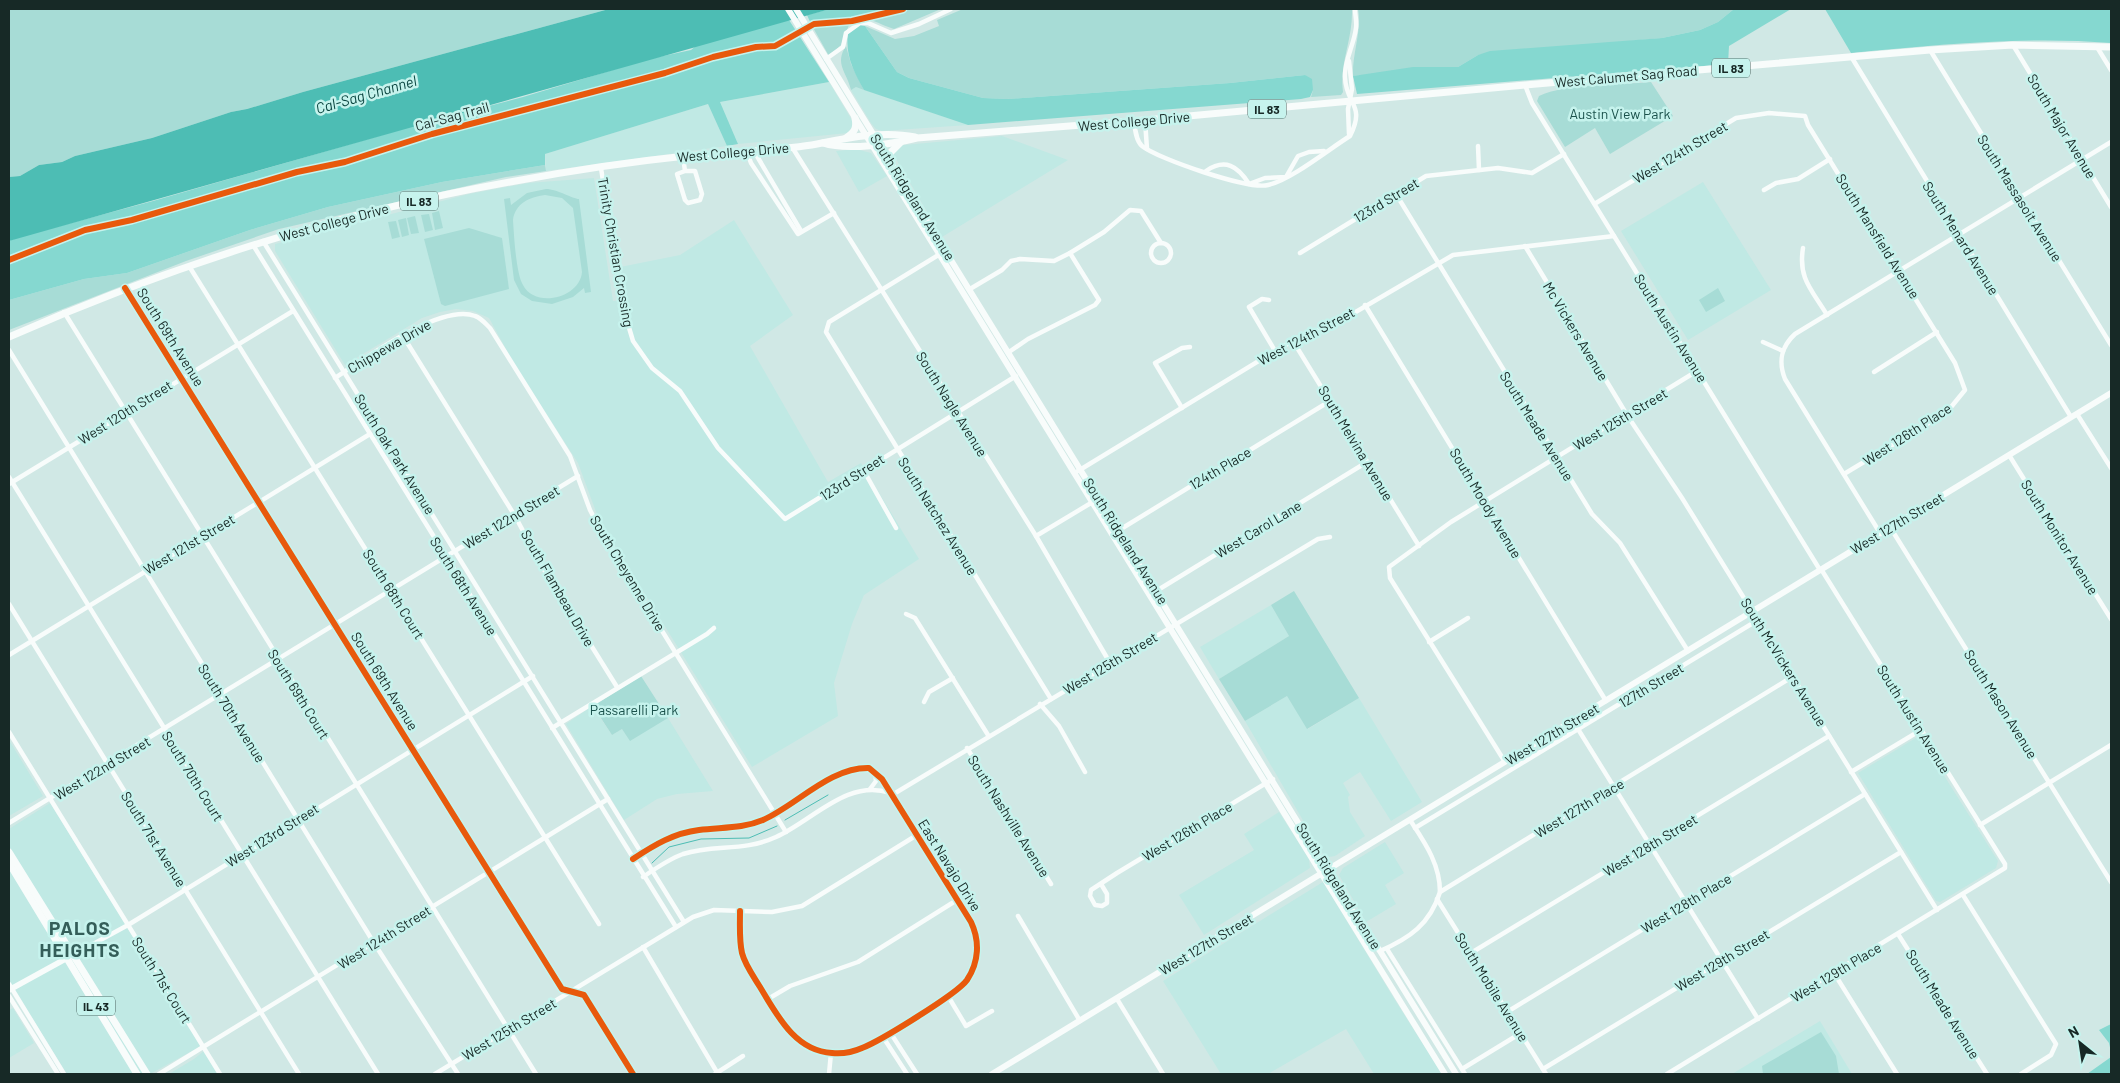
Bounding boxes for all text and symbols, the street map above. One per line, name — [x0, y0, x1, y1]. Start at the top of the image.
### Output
road number: IL 83 — [1712, 58, 1750, 78]
street label: West Calumet Sag Road — [1554, 61, 1698, 91]
street label: South Major Avenue — [2024, 70, 2100, 182]
water label: Cal-Sag Channel — [313, 71, 419, 117]
street label: Cal-Sag Trail — [413, 98, 491, 134]
road number: IL 83 — [1248, 100, 1286, 118]
park label: Austin View Park — [1569, 105, 1671, 122]
street label: West College Drive — [1077, 108, 1191, 134]
street label: West 124th Street — [1630, 117, 1730, 187]
street label: South Ridgeland Avenue — [867, 130, 959, 264]
street label: South Massasoit Avenue — [1974, 131, 2066, 265]
street label: West College Drive — [676, 139, 790, 165]
street label: South Mansfield Avenue — [1833, 170, 1923, 302]
street label: 123rd Street — [1350, 174, 1422, 226]
street label: Trinity Christian Crossing — [594, 176, 638, 328]
street label: South Menard Avenue — [1919, 178, 2003, 298]
road number: IL 83 — [400, 192, 438, 210]
street label: West College Drive — [277, 199, 391, 245]
street label: South Austin Avenue — [1631, 270, 1711, 386]
street label: Mc Vickers Avenue — [1540, 278, 1612, 384]
street label: South 69th Avenue — [134, 284, 208, 390]
street label: West 124th Street — [1255, 303, 1357, 369]
street label: Chippewa Drive — [344, 315, 434, 377]
street label: South Nagle Avenue — [913, 348, 991, 460]
street label: South Meade Avenue — [1496, 368, 1578, 484]
street label: West 120th Street — [75, 376, 175, 448]
street label: South Melvina Avenue — [1315, 382, 1397, 504]
street label: West 125th Street — [1570, 384, 1670, 454]
street label: South Oak Park Avenue — [351, 390, 439, 518]
street label: West 126th Place — [1860, 399, 1954, 469]
street label: 124th Place — [1186, 443, 1254, 493]
street label: South Moody Avenue — [1446, 445, 1526, 561]
street label: 123rd Street — [817, 450, 887, 504]
street label: South Natchez Avenue — [895, 454, 981, 578]
street label: South Ridgeland Avenue — [1080, 474, 1172, 608]
street label: South Monitor Avenue — [2018, 476, 2102, 598]
street label: West 122nd Street — [460, 481, 562, 553]
street label: West 127th Street — [1847, 488, 1947, 558]
street label: West Carol Lane — [1212, 497, 1304, 561]
street label: West 121st Street — [140, 510, 238, 578]
street label: South Cheyenne Drive — [587, 512, 669, 634]
street label: South Flambeau Drive — [518, 526, 598, 650]
street label: South 68th Avenue — [427, 533, 501, 639]
street label: South 68th Court — [360, 546, 428, 642]
street label: South McVickers Avenue — [1737, 595, 1831, 729]
street label: South 69th Avenue — [348, 628, 422, 734]
street label: West 125th Street — [1060, 628, 1160, 698]
street label: South 69th Court — [265, 646, 333, 742]
street label: South Mason Avenue — [1961, 646, 2041, 762]
street label: 127th Street — [1615, 659, 1687, 711]
street label: South 70th Avenue — [195, 660, 269, 766]
street label: South Austin Avenue — [1874, 661, 1954, 777]
street label: West 127th Street — [1502, 699, 1602, 769]
park label: Passarelli Park — [590, 701, 678, 718]
street label: South 70th Court — [159, 728, 227, 824]
street label: West 122nd Street — [51, 732, 153, 804]
street label: South Nashville Avenue — [964, 752, 1054, 880]
street label: West 127th Place — [1531, 775, 1627, 841]
street label: South 71st Avenue — [118, 788, 190, 890]
street label: West 126th Place — [1139, 797, 1235, 865]
street label: West 123rd Street — [222, 799, 322, 871]
street label: West 128th Street — [1600, 810, 1700, 880]
street label: East Navajo Drive — [915, 816, 985, 914]
street label: South Ridgeland Avenue — [1293, 819, 1385, 953]
street label: West 128th Place — [1638, 869, 1734, 937]
street label: West 124th Street — [334, 901, 434, 973]
street label: West 127th Street — [1156, 909, 1256, 979]
district label: PALOS HEIGHTS — [40, 916, 120, 961]
street label: West 129th Street — [1672, 925, 1772, 995]
street label: South Mobile Avenue — [1452, 929, 1532, 1045]
street label: South 71st Court — [129, 934, 195, 1026]
street label: West 129th Place — [1788, 938, 1884, 1006]
street label: South Meade Avenue — [1902, 946, 1984, 1062]
street label: West 125th Street — [459, 994, 559, 1064]
road number: IL 43 — [77, 996, 115, 1016]
north arrow — [2055, 1018, 2105, 1068]
text: N — [2065, 1022, 2082, 1041]

